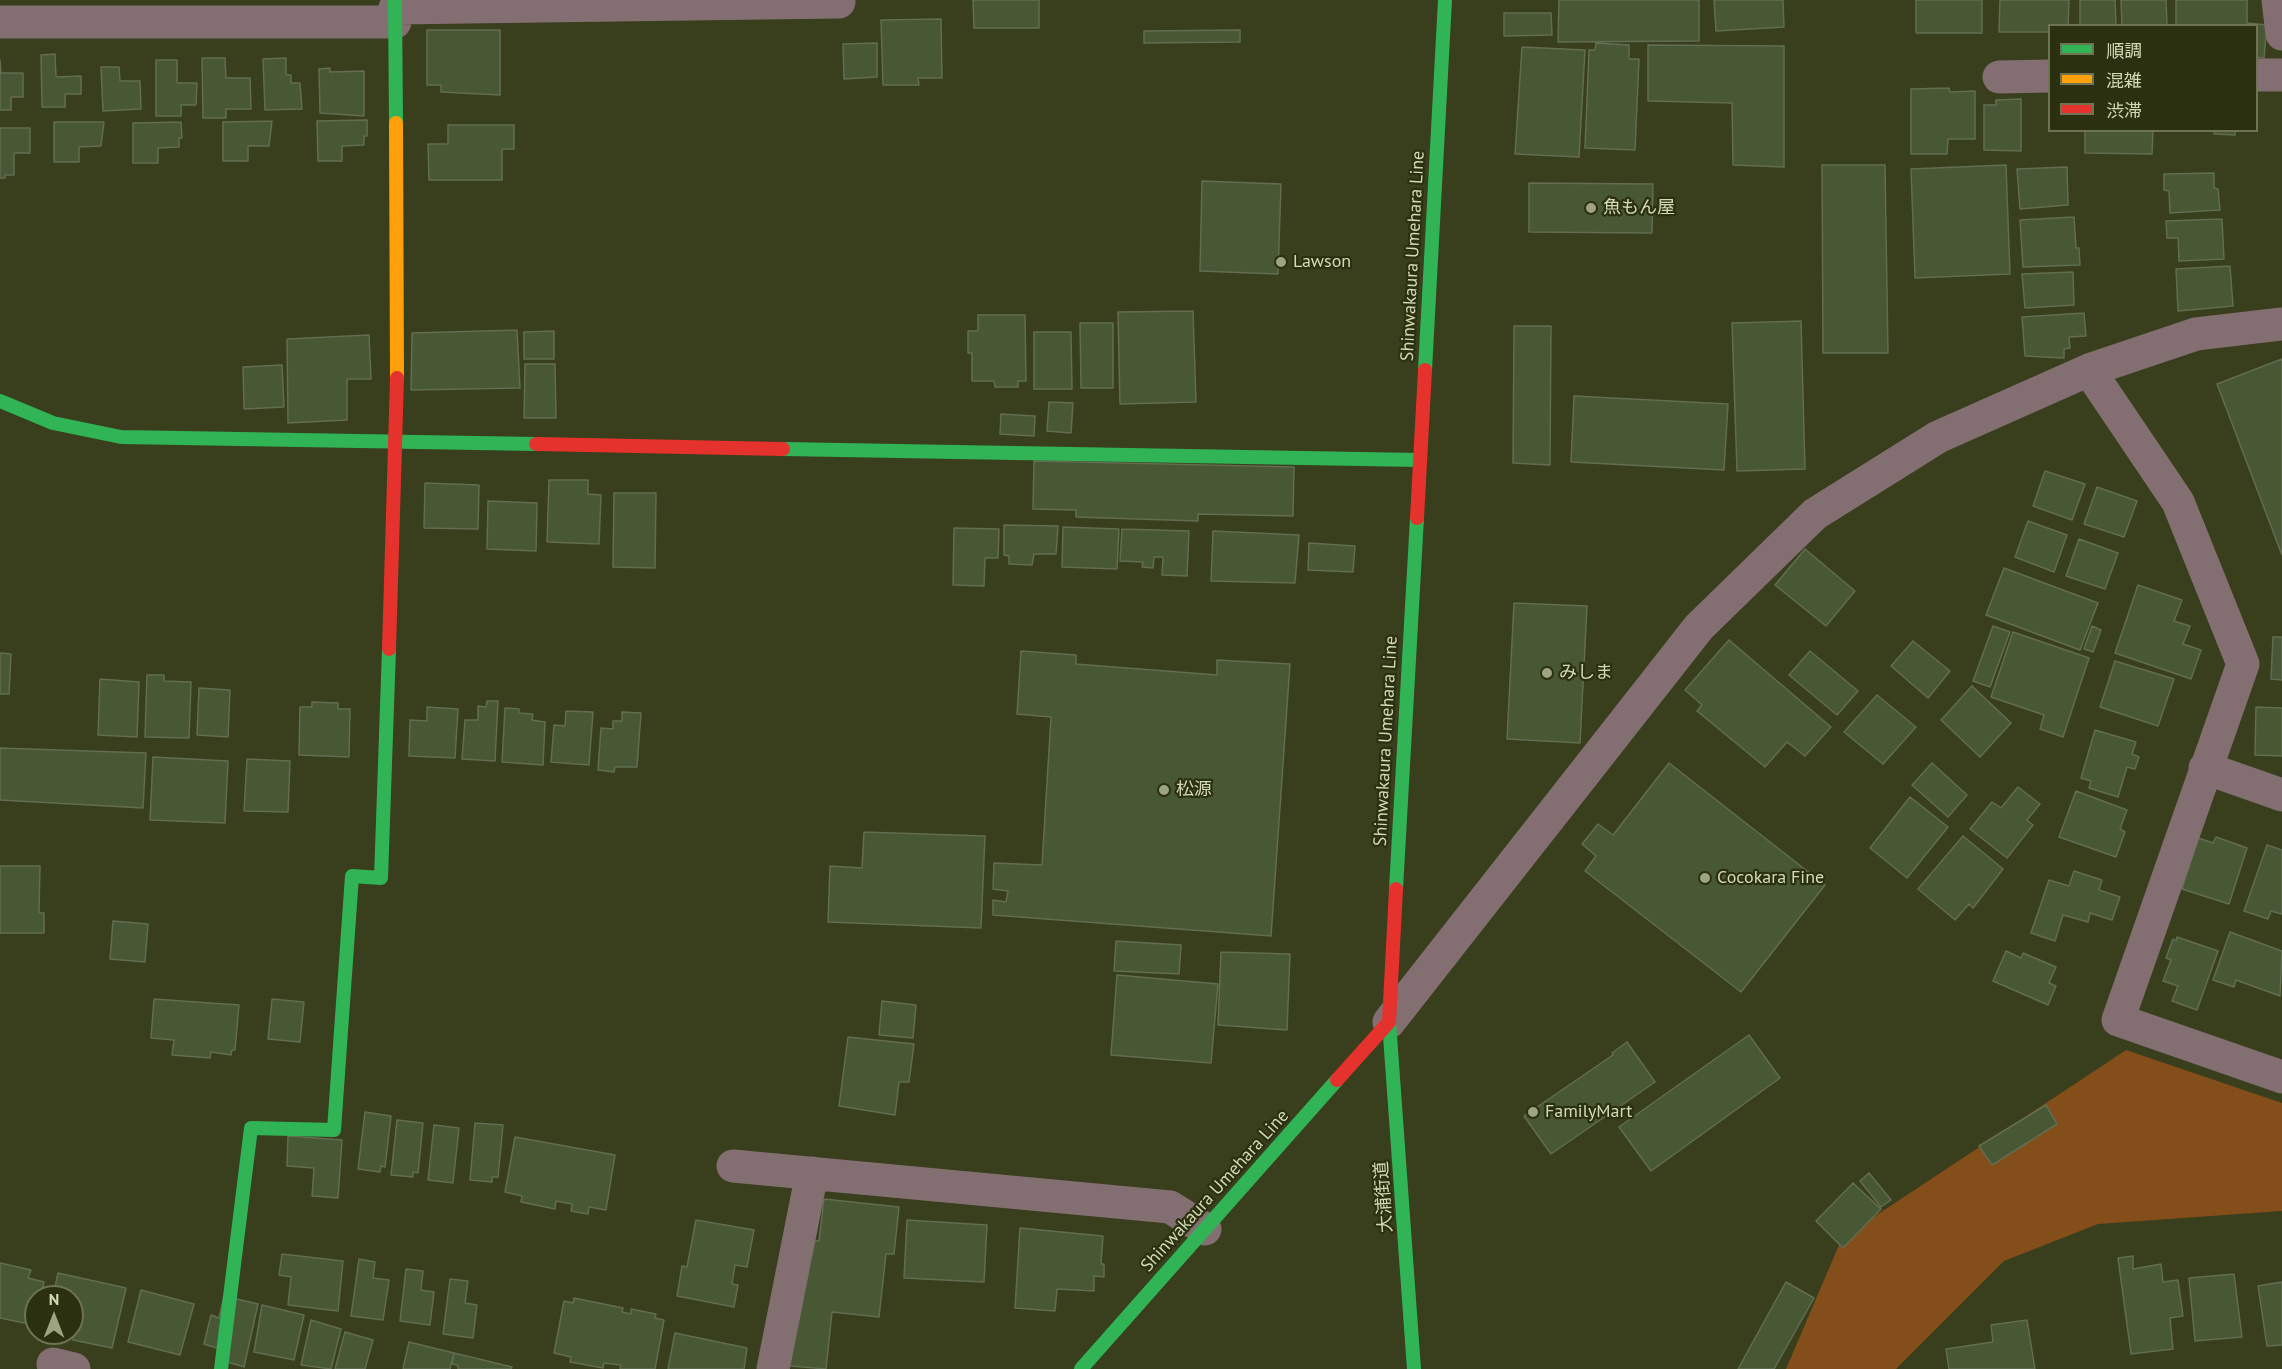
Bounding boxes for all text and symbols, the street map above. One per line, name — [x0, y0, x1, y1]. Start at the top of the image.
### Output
legend — [2048, 24, 2258, 132]
text: 順調 — [2106, 39, 2142, 62]
text: 混雑 — [2106, 69, 2142, 92]
text: 渋滞 — [2106, 99, 2142, 122]
street label: Shinwakaura Umehara Line — [1397, 150, 1429, 362]
place label: 魚もん屋 — [1603, 197, 1675, 219]
marker: 魚もん屋 — [1584, 201, 1598, 215]
place label: Lawson — [1293, 251, 1351, 273]
marker: Lawson — [1274, 255, 1288, 269]
street label: Shinwakaura Umehara Line — [1370, 635, 1402, 847]
place label: みしま — [1559, 662, 1613, 684]
marker: みしま — [1540, 666, 1554, 680]
place label: 松源 — [1176, 779, 1212, 801]
marker: 松源 — [1157, 783, 1171, 797]
place label: Cocokara Fine — [1717, 867, 1824, 889]
marker: Cocokara Fine — [1698, 871, 1712, 885]
place label: FamilyMart — [1545, 1101, 1632, 1123]
marker: FamilyMart — [1526, 1105, 1540, 1119]
street label: Shinwakaura Umehara Line — [1137, 1106, 1293, 1276]
street label: 大浦街道 — [1371, 1160, 1397, 1234]
north arrow — [24, 1285, 84, 1345]
text: N — [49, 1289, 59, 1309]

